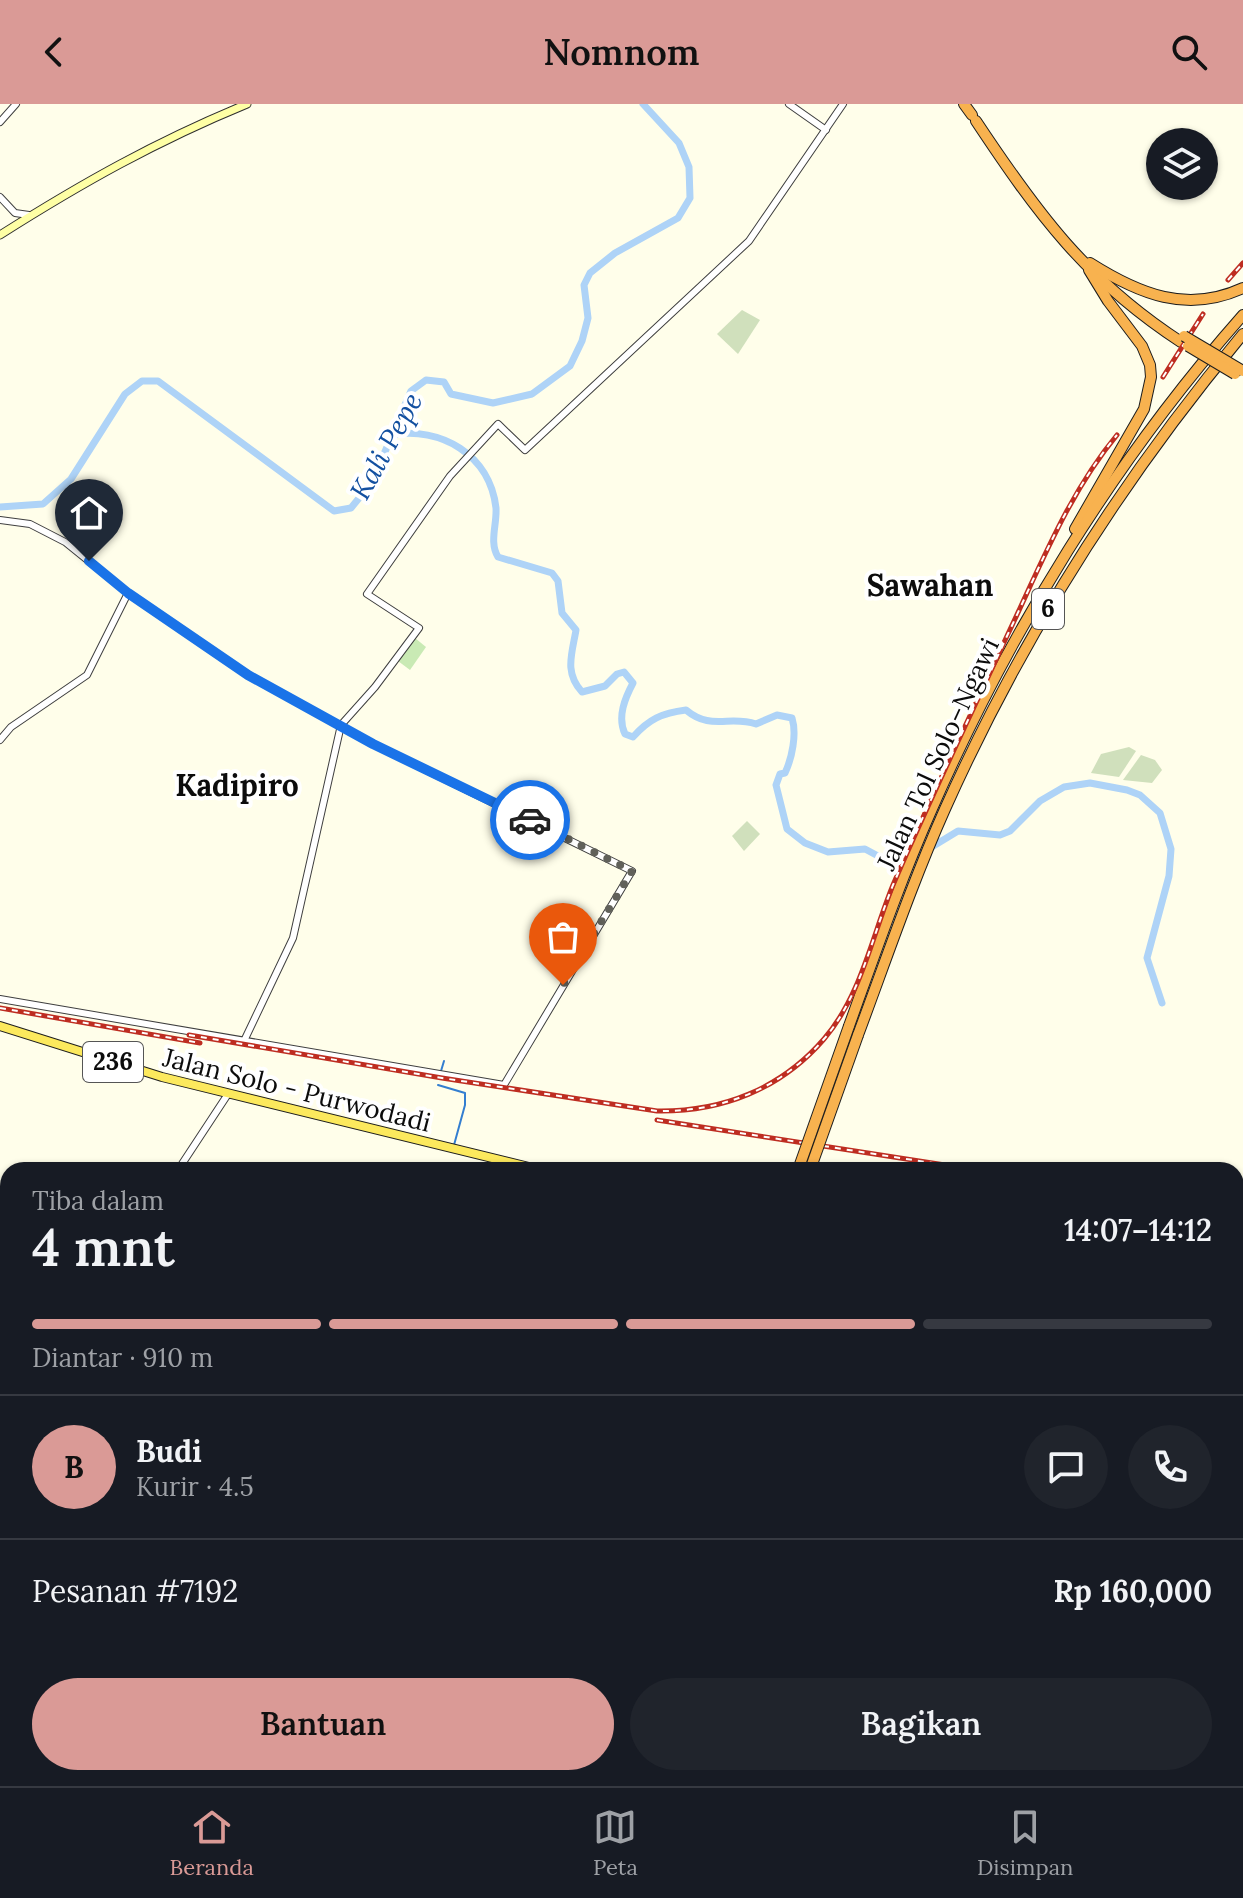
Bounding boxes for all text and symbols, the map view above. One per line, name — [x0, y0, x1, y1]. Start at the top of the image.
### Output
text: Nomnom — [543, 29, 700, 75]
icon: back — [32, 30, 76, 74]
icon: search — [1167, 30, 1211, 74]
map controls — [1146, 128, 1218, 200]
button: layers — [1146, 128, 1218, 200]
water label: Kali Pepe — [342, 386, 430, 506]
pin — [55, 479, 123, 561]
icon: home — [67, 491, 111, 535]
district label: Sawahan — [867, 566, 993, 604]
road number: 6 — [1032, 589, 1064, 629]
street label: Jalan Tol Solo–Ngawi — [869, 632, 1006, 876]
district label: Kadipiro — [175, 766, 299, 804]
courier — [490, 780, 570, 860]
icon: car — [508, 798, 552, 842]
pin — [529, 903, 597, 985]
icon: bag — [541, 915, 585, 959]
street label: Jalan Solo - Purwodadi — [159, 1040, 434, 1139]
road number: 236 — [83, 1042, 143, 1082]
text: Tiba dalam — [32, 1184, 164, 1217]
text: 14:07–14:12 — [1064, 1211, 1212, 1249]
text: 4 mnt — [32, 1214, 175, 1280]
text: Diantar · 910 m — [32, 1341, 213, 1374]
button: chat — [1024, 1425, 1108, 1509]
button: phone — [1128, 1425, 1212, 1509]
text: Budi — [136, 1432, 202, 1470]
text: B — [64, 1448, 84, 1486]
text: Kurir · 4.5 — [136, 1470, 254, 1503]
text: Pesanan #7192 — [32, 1572, 238, 1610]
text: Rp 160,000 — [1053, 1572, 1212, 1610]
button: Bantuan — [32, 1678, 614, 1770]
button: Bagikan — [630, 1678, 1212, 1770]
tab: Beranda — [170, 1805, 254, 1881]
tab: Peta — [593, 1805, 638, 1881]
tab: Disimpan — [977, 1805, 1073, 1881]

